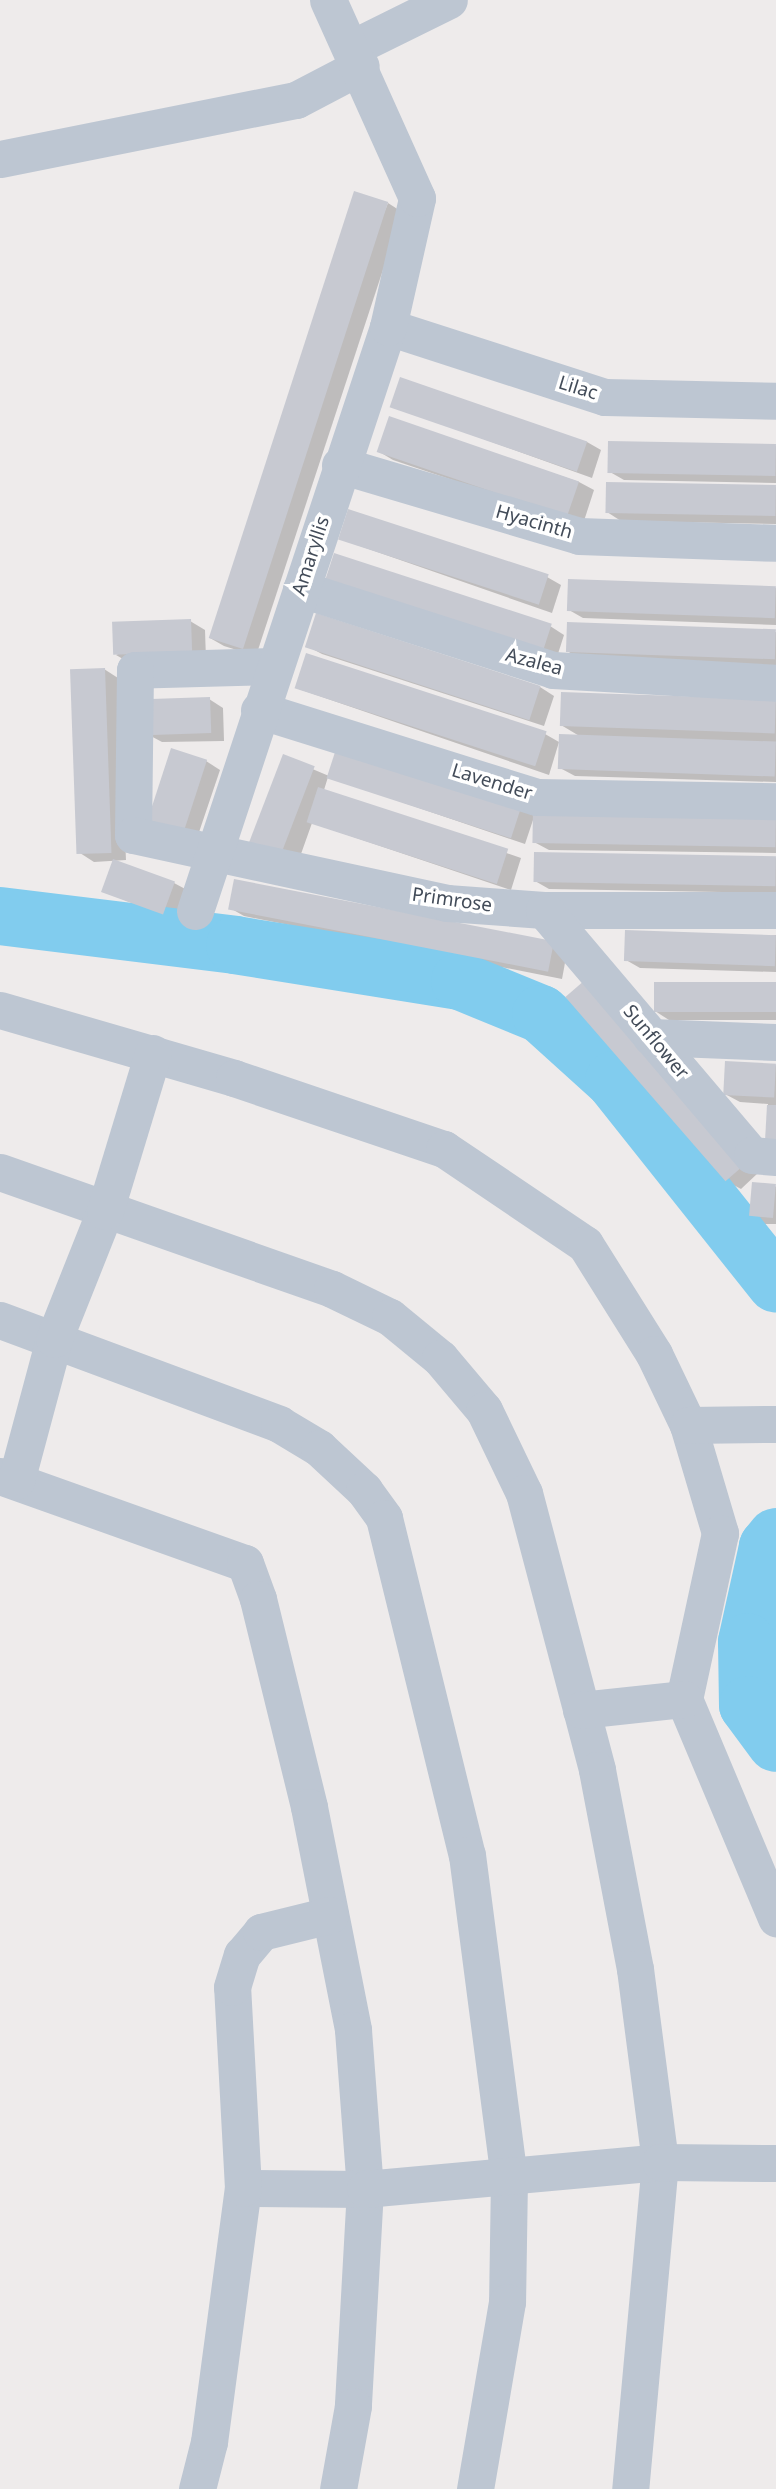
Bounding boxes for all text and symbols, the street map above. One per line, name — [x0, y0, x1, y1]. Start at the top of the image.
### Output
street label: Lilac — [556, 371, 600, 405]
street label: Hyacinth — [493, 500, 575, 544]
street label: Amaryllis — [288, 514, 334, 598]
street label: Azalea — [503, 643, 565, 681]
street label: Lavender — [449, 759, 535, 805]
street label: Primrose — [410, 883, 494, 917]
street label: Sunflower — [618, 1000, 694, 1084]

